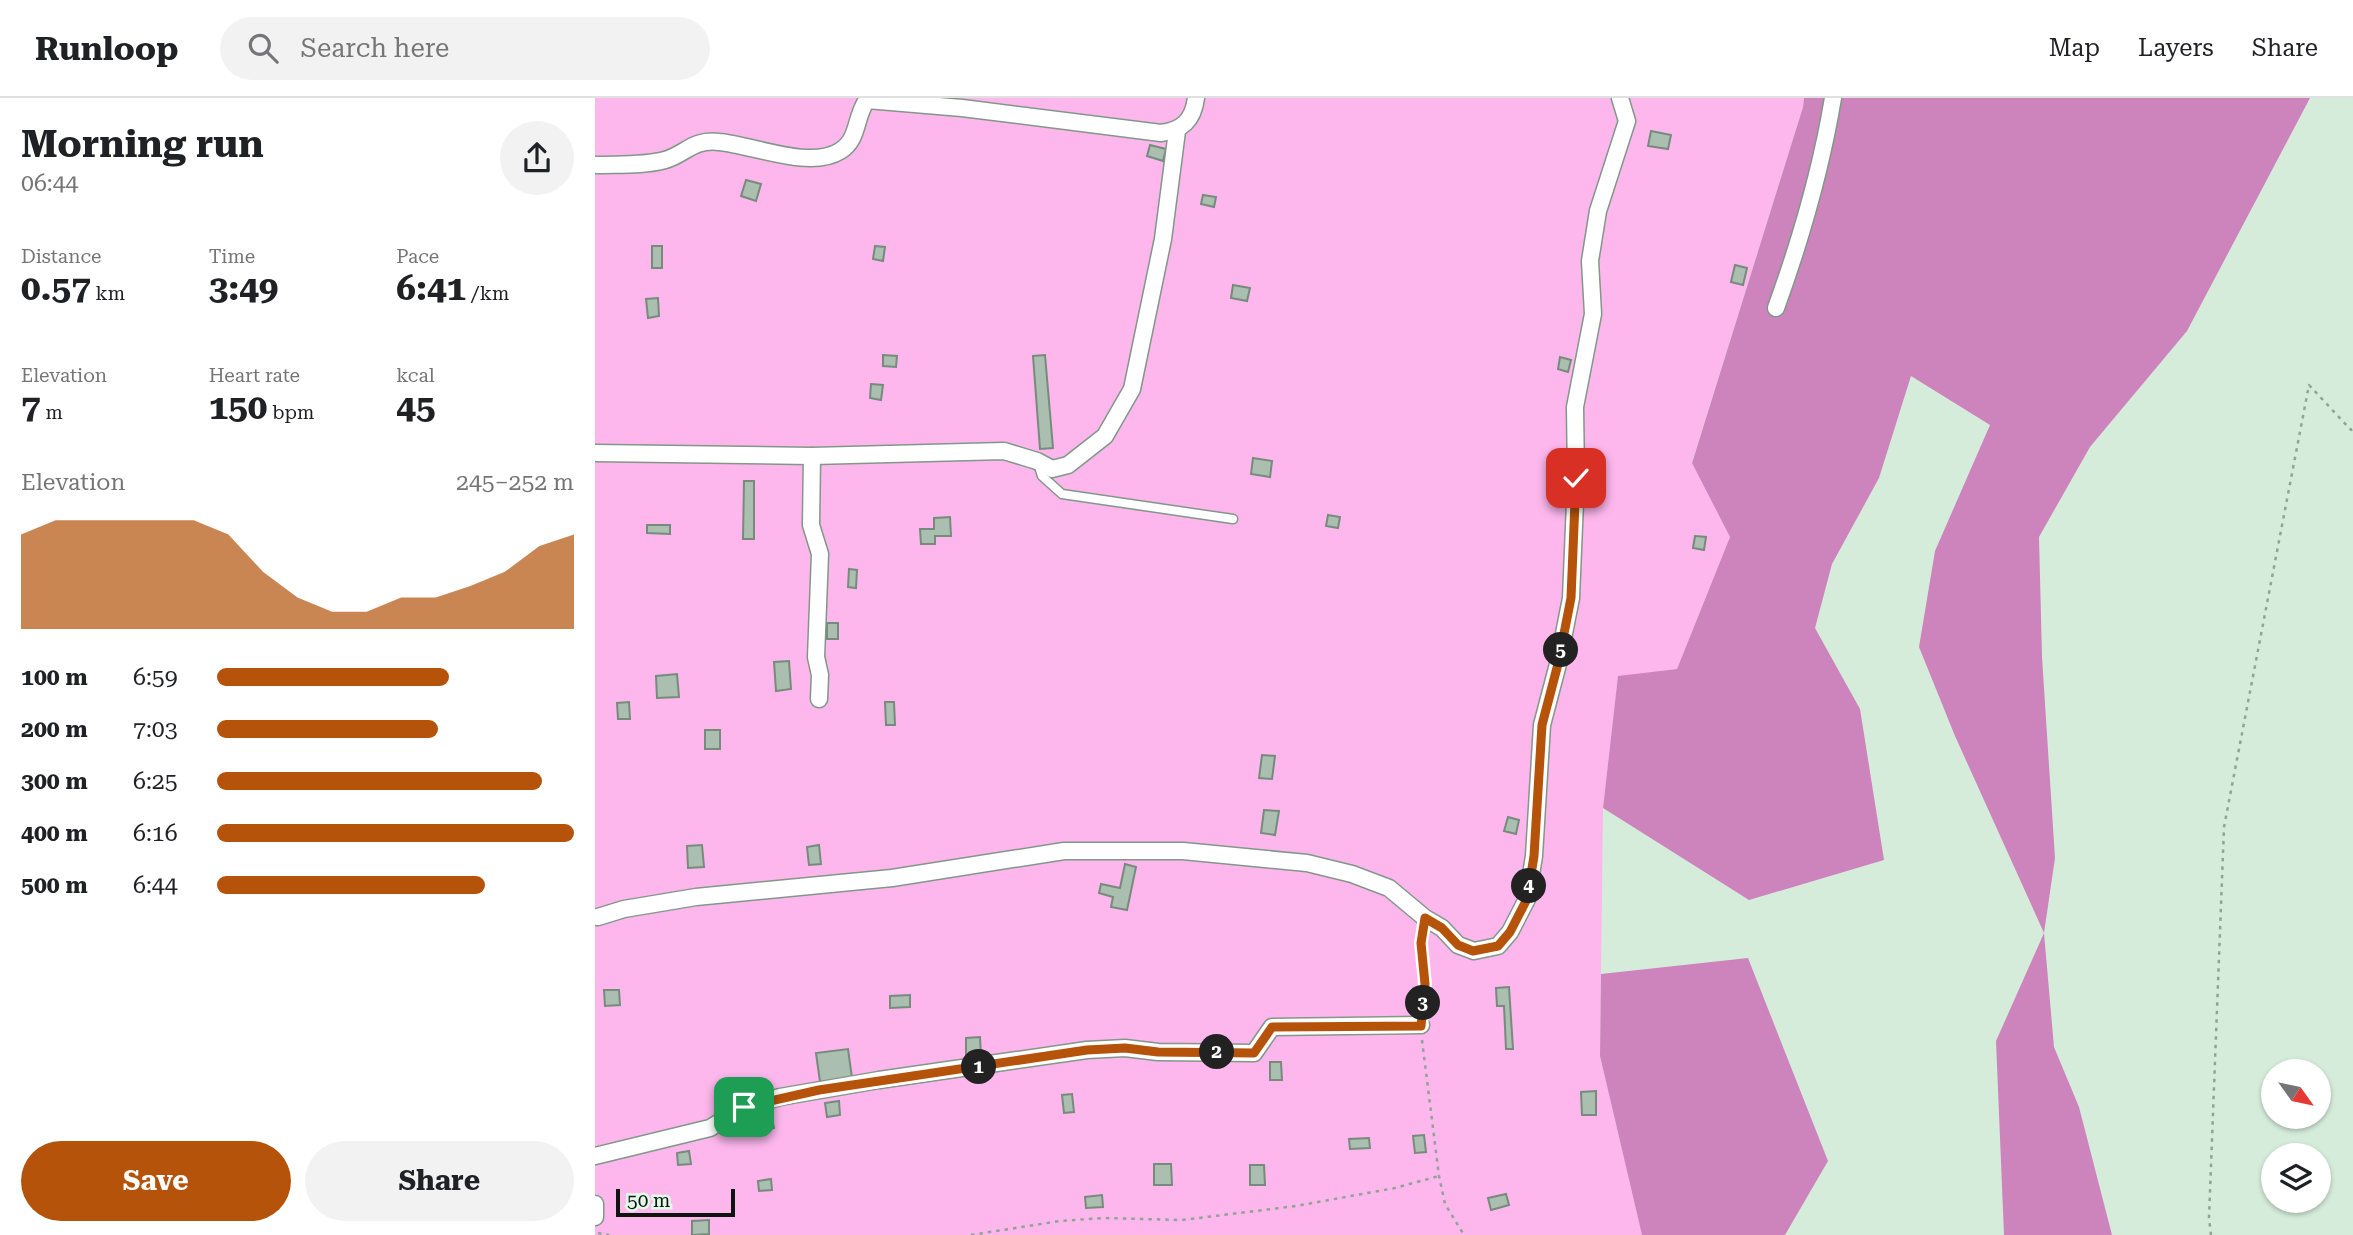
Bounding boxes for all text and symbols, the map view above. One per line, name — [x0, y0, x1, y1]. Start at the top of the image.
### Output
search box — [220, 17, 710, 80]
text: Runloop — [35, 29, 178, 68]
icon: search — [244, 29, 282, 67]
text: Search here — [300, 33, 449, 63]
text: Map — [2049, 34, 2100, 62]
text: Layers — [2138, 34, 2214, 62]
text: Share — [2252, 34, 2318, 62]
button: share — [500, 121, 574, 195]
text: Morning run — [21, 122, 264, 166]
text: 06:44 — [21, 170, 78, 197]
text: Distance — [21, 245, 101, 268]
text: Time — [209, 245, 255, 268]
text: Pace — [396, 245, 439, 268]
text: 0.57 — [21, 268, 91, 309]
text: 3:49 — [209, 268, 278, 309]
text: 6:41 — [396, 268, 466, 309]
text: km — [91, 282, 125, 305]
text: /km — [466, 282, 509, 305]
text: Elevation — [21, 364, 107, 387]
text: Heart rate — [209, 364, 300, 387]
text: kcal — [396, 364, 435, 387]
text: 7 — [21, 387, 41, 428]
text: 150 — [209, 387, 267, 428]
text: 45 — [396, 387, 436, 428]
text: m — [41, 401, 63, 424]
text: bpm — [267, 401, 314, 424]
pin — [1546, 448, 1606, 508]
icon: check — [1557, 459, 1595, 497]
text: Elevation — [21, 469, 125, 496]
text: 245–252 m — [456, 469, 574, 496]
pin: 5 — [1543, 632, 1579, 668]
text: 5 — [1555, 638, 1566, 661]
text: 100 m — [21, 664, 88, 691]
text: 6:59 — [133, 664, 178, 691]
text: 200 m — [21, 716, 88, 743]
text: 7:03 — [133, 716, 178, 743]
text: 300 m — [21, 768, 88, 795]
text: 6:25 — [133, 768, 178, 795]
text: 400 m — [21, 820, 88, 847]
text: 6:16 — [133, 820, 178, 847]
pin: 4 — [1511, 868, 1546, 904]
text: 500 m — [21, 872, 88, 899]
text: 6:44 — [133, 872, 178, 899]
text: 4 — [1523, 874, 1534, 897]
pin: 3 — [1405, 986, 1441, 1020]
text: 3 — [1417, 991, 1428, 1014]
pin: 2 — [1199, 1034, 1235, 1070]
text: 2 — [1211, 1040, 1222, 1063]
pin: 1 — [961, 1049, 997, 1084]
text: 1 — [973, 1055, 984, 1078]
north arrow — [2261, 1059, 2331, 1129]
map controls — [2261, 1059, 2331, 1213]
pin — [714, 1077, 774, 1137]
icon: arrive — [725, 1088, 763, 1126]
button: Save — [21, 1141, 291, 1221]
button: Share — [305, 1141, 574, 1221]
button: layers — [2261, 1143, 2331, 1213]
scale bar — [616, 1186, 735, 1218]
text: 50 m — [627, 1189, 670, 1212]

